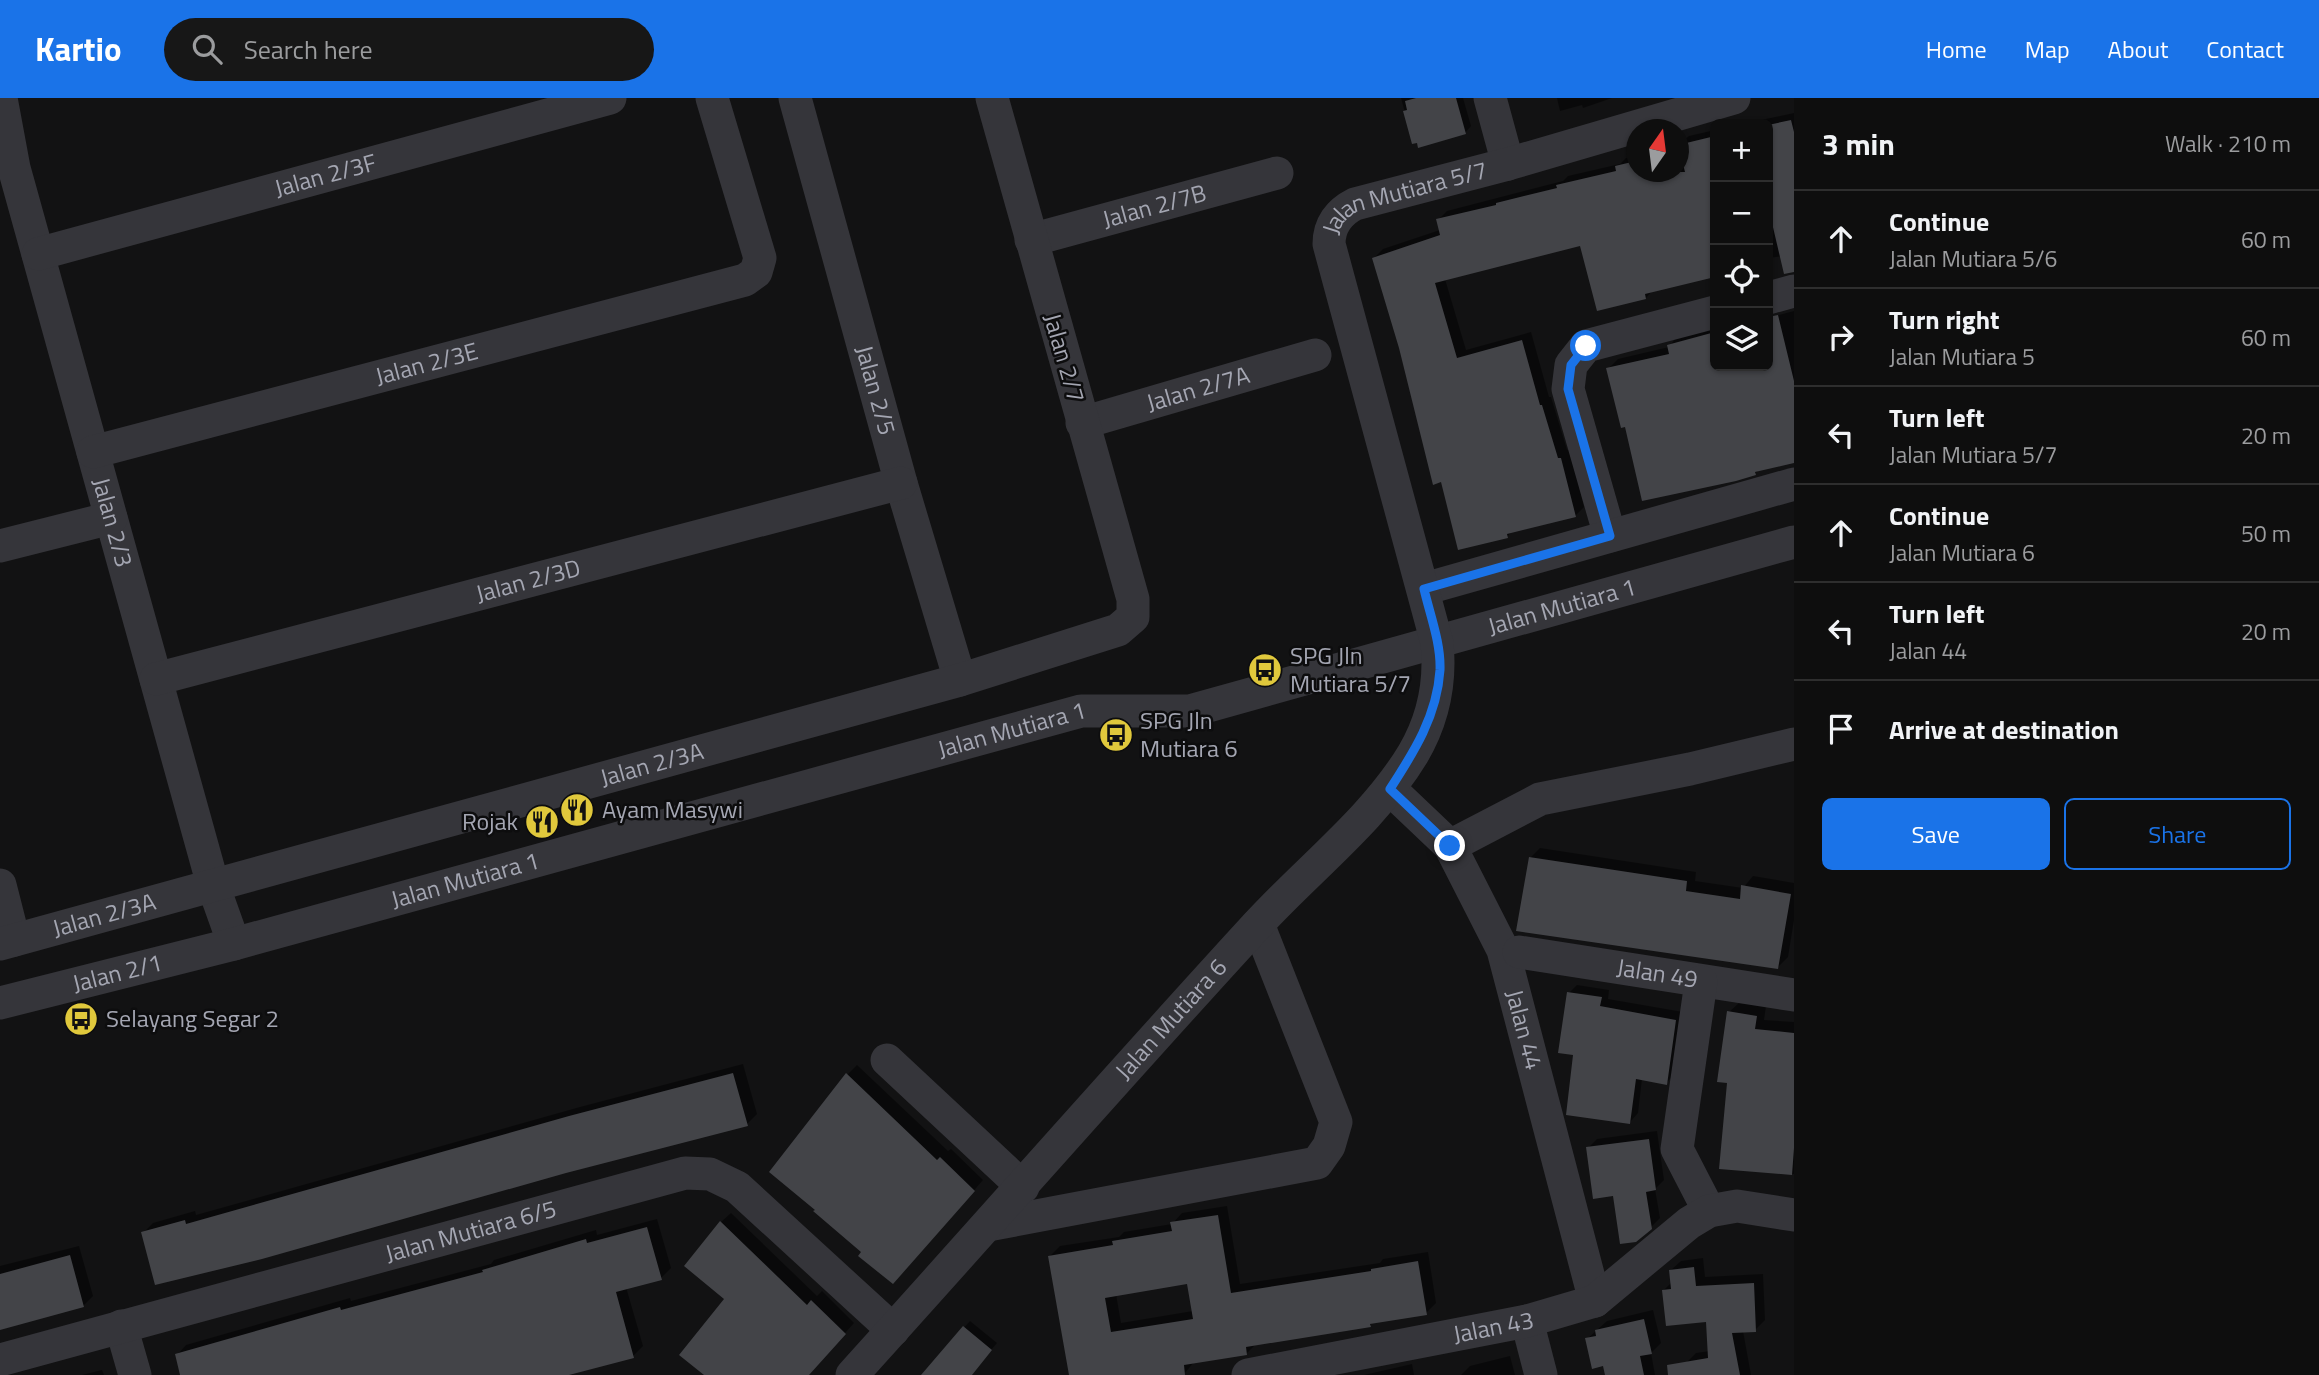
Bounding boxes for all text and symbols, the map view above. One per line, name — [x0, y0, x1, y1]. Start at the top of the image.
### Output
search box — [164, 18, 654, 81]
text: Kartio — [35, 24, 122, 74]
icon: search — [188, 30, 226, 68]
text: Search here — [244, 30, 373, 69]
text: Home — [1926, 31, 1987, 67]
text: Map — [2025, 31, 2070, 67]
text: About — [2108, 31, 2168, 67]
text: Contact — [2206, 31, 2284, 67]
north arrow — [1626, 119, 1689, 182]
map controls — [1710, 119, 1773, 371]
button: + — [1710, 119, 1773, 182]
text: 3 min — [1822, 121, 1895, 167]
text: Walk · 210 m — [2165, 126, 2291, 161]
street label: Jalan 2/3F — [270, 144, 380, 206]
street label: Jalan Mutiara 5/7 — [1312, 151, 1491, 238]
street label: Jalan 2/7B — [1098, 174, 1210, 237]
button: − — [1710, 182, 1773, 245]
text: Continue — [1889, 202, 1989, 241]
icon: ahead — [1822, 220, 1860, 258]
text: 60 m — [2241, 222, 2291, 257]
text: Jalan Mutiara 5/6 — [1889, 241, 2057, 276]
button: locate — [1710, 245, 1773, 308]
text: Turn right — [1889, 300, 2000, 339]
button: layers — [1710, 308, 1773, 371]
street label: Jalan 2/7 — [1035, 309, 1095, 407]
icon: right — [1822, 318, 1860, 356]
text: 60 m — [2241, 320, 2291, 355]
route start — [1570, 330, 1601, 361]
street label: Jalan 2/3E — [371, 332, 482, 394]
text: Jalan Mutiara 5 — [1889, 339, 2035, 374]
street label: Jalan 2/5 — [847, 341, 906, 439]
street label: Jalan 2/7A — [1142, 356, 1254, 420]
text: Turn left — [1889, 398, 1984, 437]
icon: left — [1822, 416, 1860, 454]
text: 20 m — [2241, 418, 2291, 453]
text: Jalan Mutiara 5/7 — [1889, 437, 2057, 472]
street label: Jalan 2/3 — [84, 473, 143, 571]
text: Continue — [1889, 496, 1989, 535]
icon: ahead — [1822, 514, 1860, 552]
text: 50 m — [2241, 516, 2291, 551]
text: Jalan Mutiara 6 — [1889, 535, 2035, 570]
street label: Jalan 2/3D — [472, 549, 584, 611]
street label: Jalan Mutiara 1 — [1483, 568, 1640, 644]
text: Turn left — [1889, 594, 1984, 633]
icon: left — [1822, 612, 1860, 650]
text: 20 m — [2241, 614, 2291, 649]
text: Jalan 44 — [1889, 633, 1967, 668]
place label: SPG Jln Mutiara 5/7 — [1290, 637, 1411, 701]
bus stop icon: SPG Jln Mutiara 5/7 — [1246, 651, 1284, 689]
street label: Jalan Mutiara 1 — [933, 692, 1090, 767]
place label: SPG Jln Mutiara 6 — [1140, 702, 1238, 766]
icon: arrive — [1822, 710, 1860, 748]
text: Arrive at destination — [1889, 710, 2119, 749]
bus stop icon: SPG Jln Mutiara 6 — [1097, 716, 1135, 754]
street label: Jalan 2/3A — [596, 732, 707, 795]
restaurant icon: Ayam Masywi — [558, 791, 596, 829]
place label: Ayam Masywi — [602, 791, 743, 827]
button: Save — [1822, 798, 2050, 870]
button: Share — [2064, 798, 2291, 870]
place label: Rojak — [462, 803, 518, 839]
restaurant icon: Rojak — [523, 803, 561, 841]
route end — [1434, 830, 1465, 861]
street label: Jalan Mutiara 1 — [387, 842, 543, 917]
street label: Jalan 2/3A — [48, 883, 160, 946]
street label: Jalan 2/1 — [68, 944, 166, 1001]
street label: Jalan 49 — [1614, 949, 1701, 997]
street label: Jalan Mutiara 6 — [1106, 950, 1235, 1087]
street label: Jalan 44 — [1497, 986, 1553, 1074]
bus stop icon: Selayang Segar 2 — [62, 1000, 100, 1038]
place label: Selayang Segar 2 — [106, 1000, 279, 1036]
street label: Jalan Mutiara 6/5 — [381, 1190, 560, 1271]
street label: Jalan 43 — [1450, 1301, 1537, 1352]

